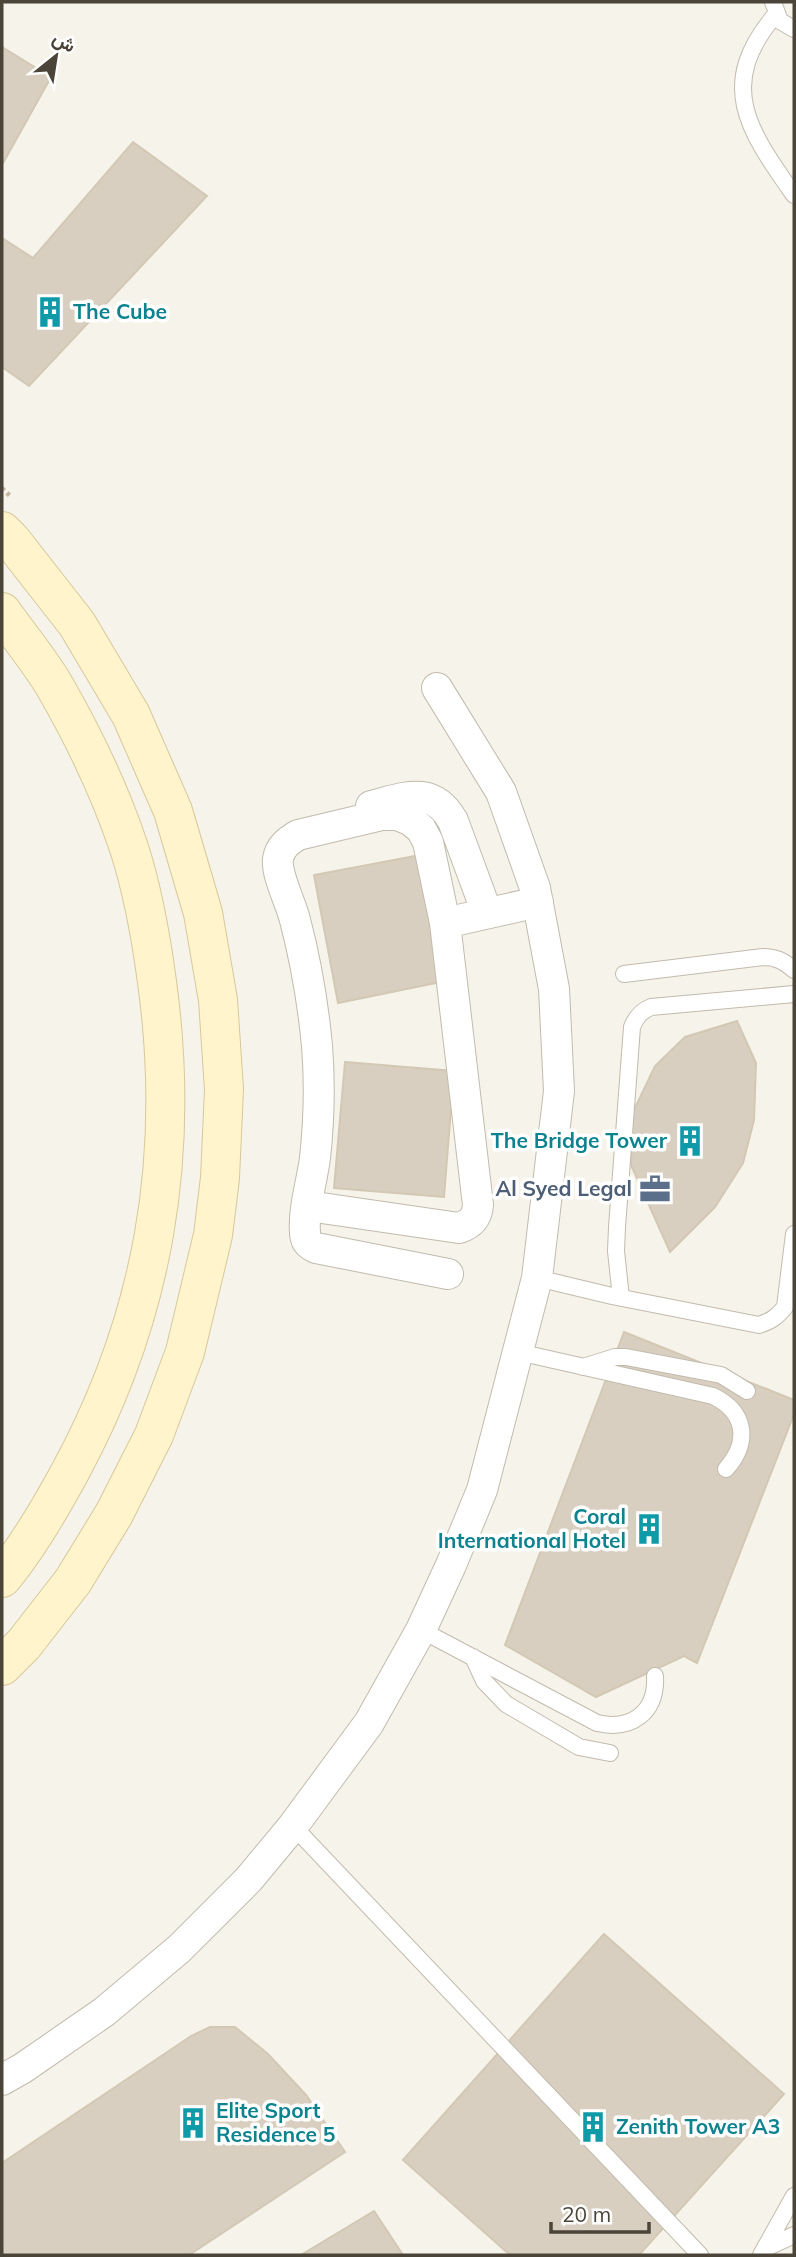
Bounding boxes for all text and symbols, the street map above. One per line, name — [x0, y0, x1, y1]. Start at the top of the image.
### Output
north arrow — [21, 21, 91, 91]
text: ش — [49, 25, 81, 57]
building icon: The Cube — [33, 295, 67, 329]
place label: The Cube — [73, 298, 167, 324]
building icon: The Bridge Tower — [673, 1124, 707, 1158]
place label: The Bridge Tower — [491, 1127, 668, 1153]
office icon: Al Syed Legal — [638, 1172, 672, 1206]
place label: Al Syed Legal — [495, 1175, 632, 1201]
place label: Coral International Hotel — [438, 1503, 626, 1553]
building icon: Coral International Hotel — [632, 1512, 666, 1546]
place label: Elite Sport Residence 5 — [216, 2097, 335, 2147]
building icon: Elite Sport Residence 5 — [176, 2106, 210, 2140]
building icon: Zenith Tower A3 — [576, 2110, 610, 2144]
place label: Zenith Tower A3 — [616, 2113, 780, 2139]
scale bar — [551, 2190, 649, 2234]
text: 20 m — [562, 2201, 611, 2227]

